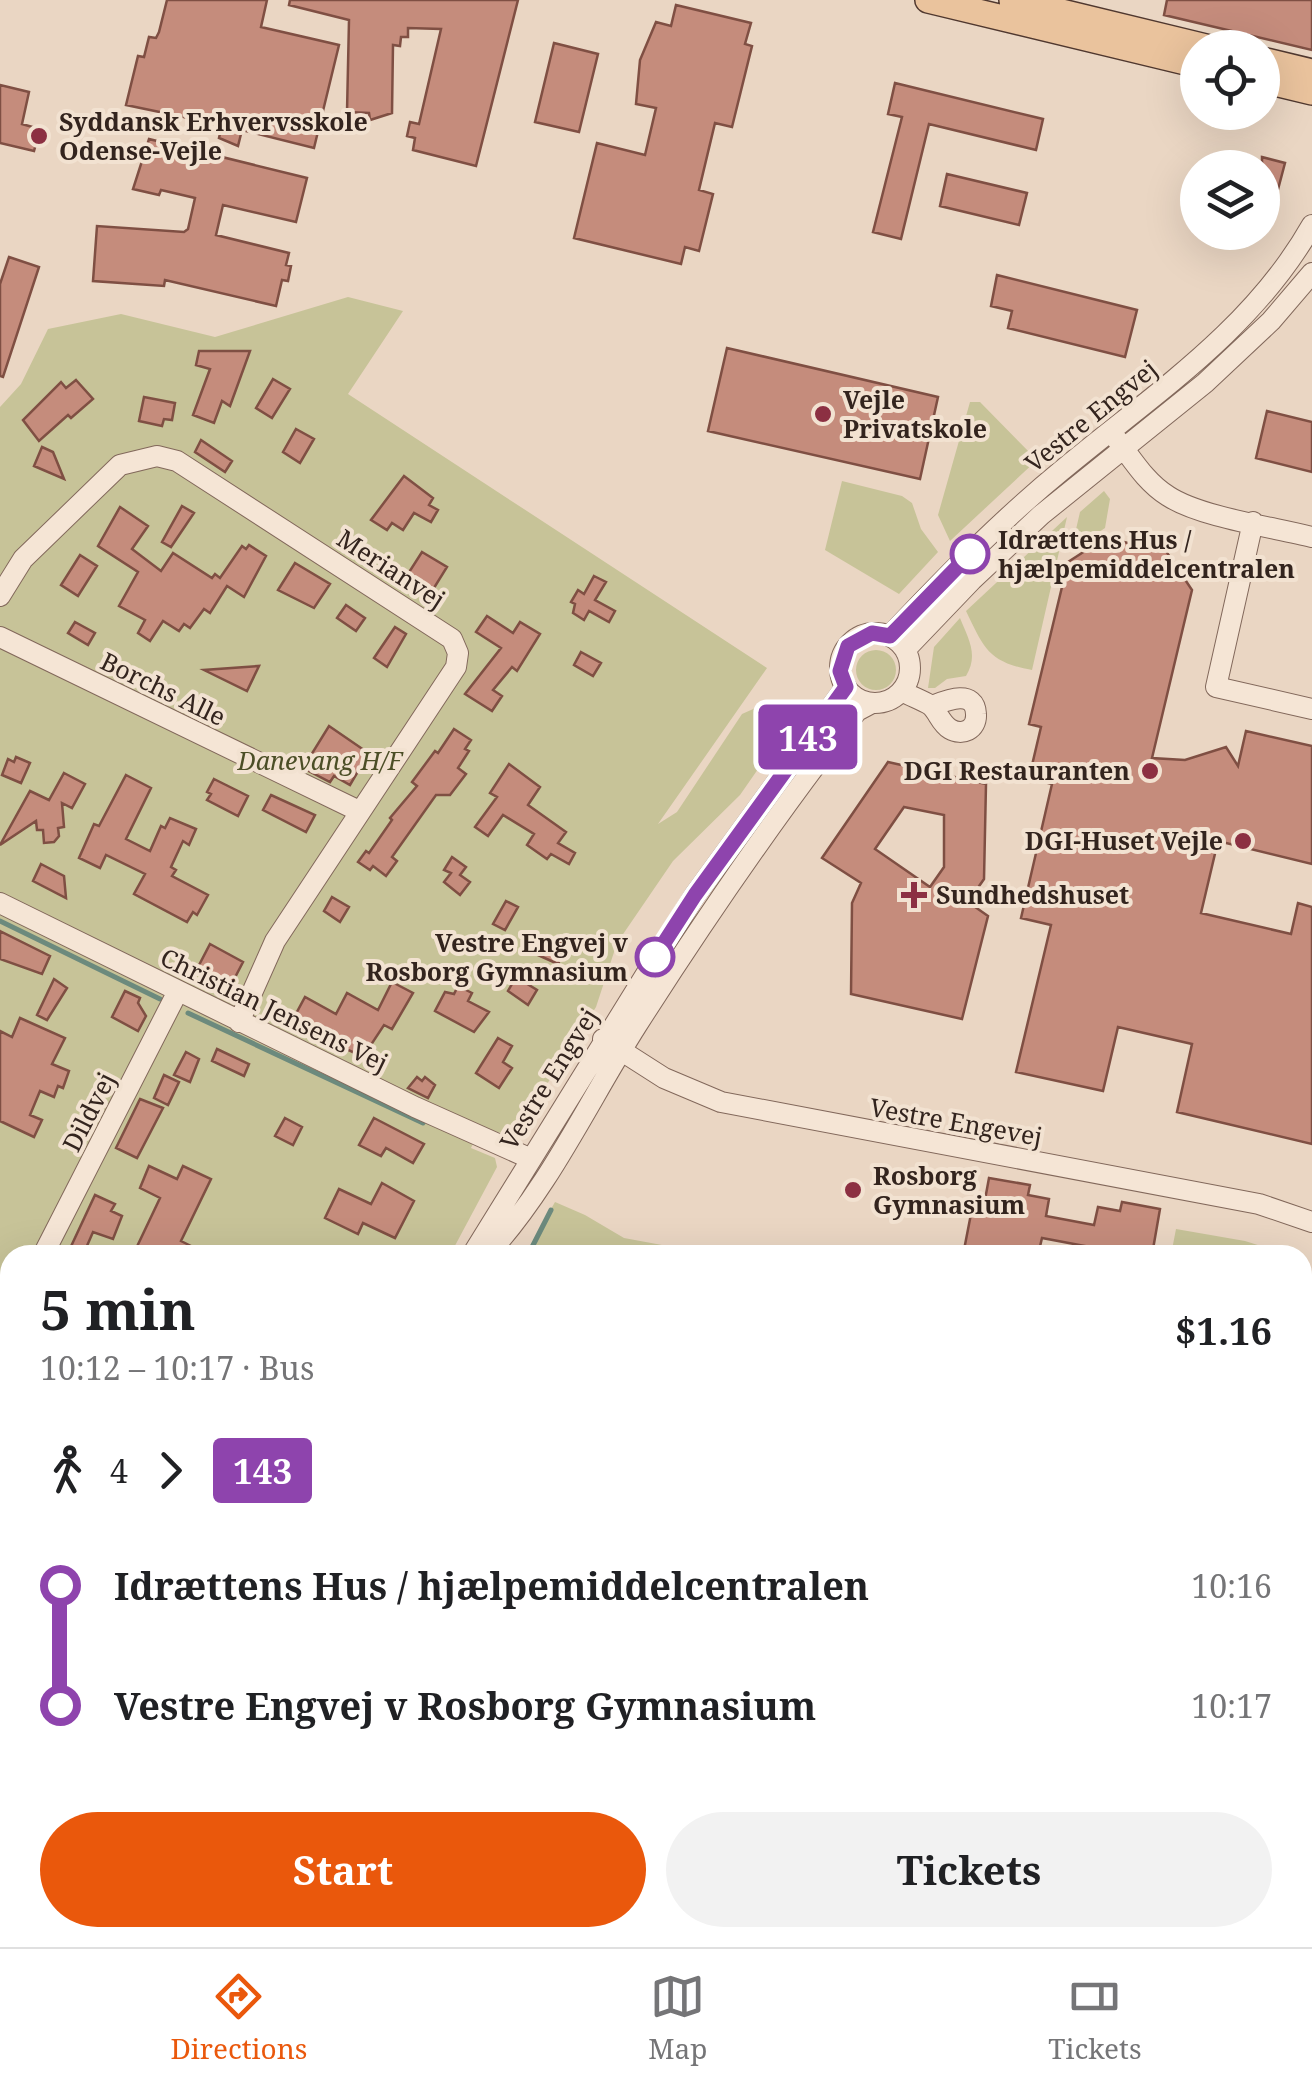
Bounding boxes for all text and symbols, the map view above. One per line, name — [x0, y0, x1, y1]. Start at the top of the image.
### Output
map controls — [1180, 30, 1280, 250]
button: locate — [1180, 30, 1280, 130]
place label: Syddansk Erhvervsskole Odense-Vejle — [59, 104, 368, 167]
marker: Syddansk Erhvervsskole Odense-Vejle — [28, 125, 50, 147]
button: layers — [1180, 150, 1280, 250]
street label: Vestre Engvej — [1017, 351, 1164, 479]
place label: Vejle Privatskole — [843, 382, 987, 445]
marker: Vejle Privatskole — [812, 403, 834, 425]
street label: Merianvej — [331, 521, 452, 616]
place label: Idrættens Hus / hjælpemiddelcentralen — [998, 522, 1295, 585]
marker: Idrættens Hus / hjælpemiddelcentralen — [951, 535, 989, 573]
street label: Borchs Alle — [95, 643, 232, 733]
line badge: 143 — [750, 704, 866, 770]
text: 143 — [778, 714, 838, 761]
park label: Danevang H/F — [237, 743, 404, 777]
place label: DGI Restauranten — [904, 753, 1130, 787]
marker: DGI Restauranten — [1139, 760, 1161, 782]
place label: DGI-Huset Vejle — [1025, 823, 1223, 857]
marker: DGI-Huset Vejle — [1232, 830, 1254, 852]
place label: Sundhedshuset — [936, 877, 1129, 911]
marker: Sundhedshuset — [901, 882, 927, 908]
place label: Vestre Engvej v Rosborg Gymnasium — [365, 925, 629, 988]
marker: Vestre Engvej v Rosborg Gymnasium — [636, 938, 674, 976]
street label: Christian Jensens Vej — [155, 939, 394, 1079]
street label: Vestre Engvej — [491, 1001, 605, 1156]
street label: Dildvej — [54, 1066, 122, 1157]
street label: Vestre Engevej — [867, 1089, 1045, 1153]
place label: Rosborg Gymnasium — [873, 1158, 1026, 1221]
marker: Rosborg Gymnasium — [842, 1179, 864, 1201]
text: 5 min — [40, 1271, 196, 1346]
text: $1.16 — [1175, 1304, 1272, 1356]
text: 10:12 – 10:17 · Bus — [40, 1346, 314, 1389]
icon: walk — [40, 1443, 95, 1498]
icon: forward — [143, 1443, 198, 1498]
text: 143 — [233, 1447, 292, 1494]
text: 4 — [110, 1449, 128, 1492]
text: Idrættens Hus / hjælpemiddelcentralen — [114, 1559, 869, 1611]
text: 10:16 — [1191, 1564, 1272, 1607]
text: Vestre Engvej v Rosborg Gymnasium — [114, 1679, 816, 1731]
text: 10:17 — [1191, 1684, 1272, 1727]
button: Start — [40, 1812, 646, 1927]
button: Tickets — [666, 1812, 1272, 1927]
tab: Directions — [170, 1969, 307, 2067]
tab: Map — [648, 1969, 707, 2067]
tab: Tickets — [1048, 1969, 1142, 2067]

